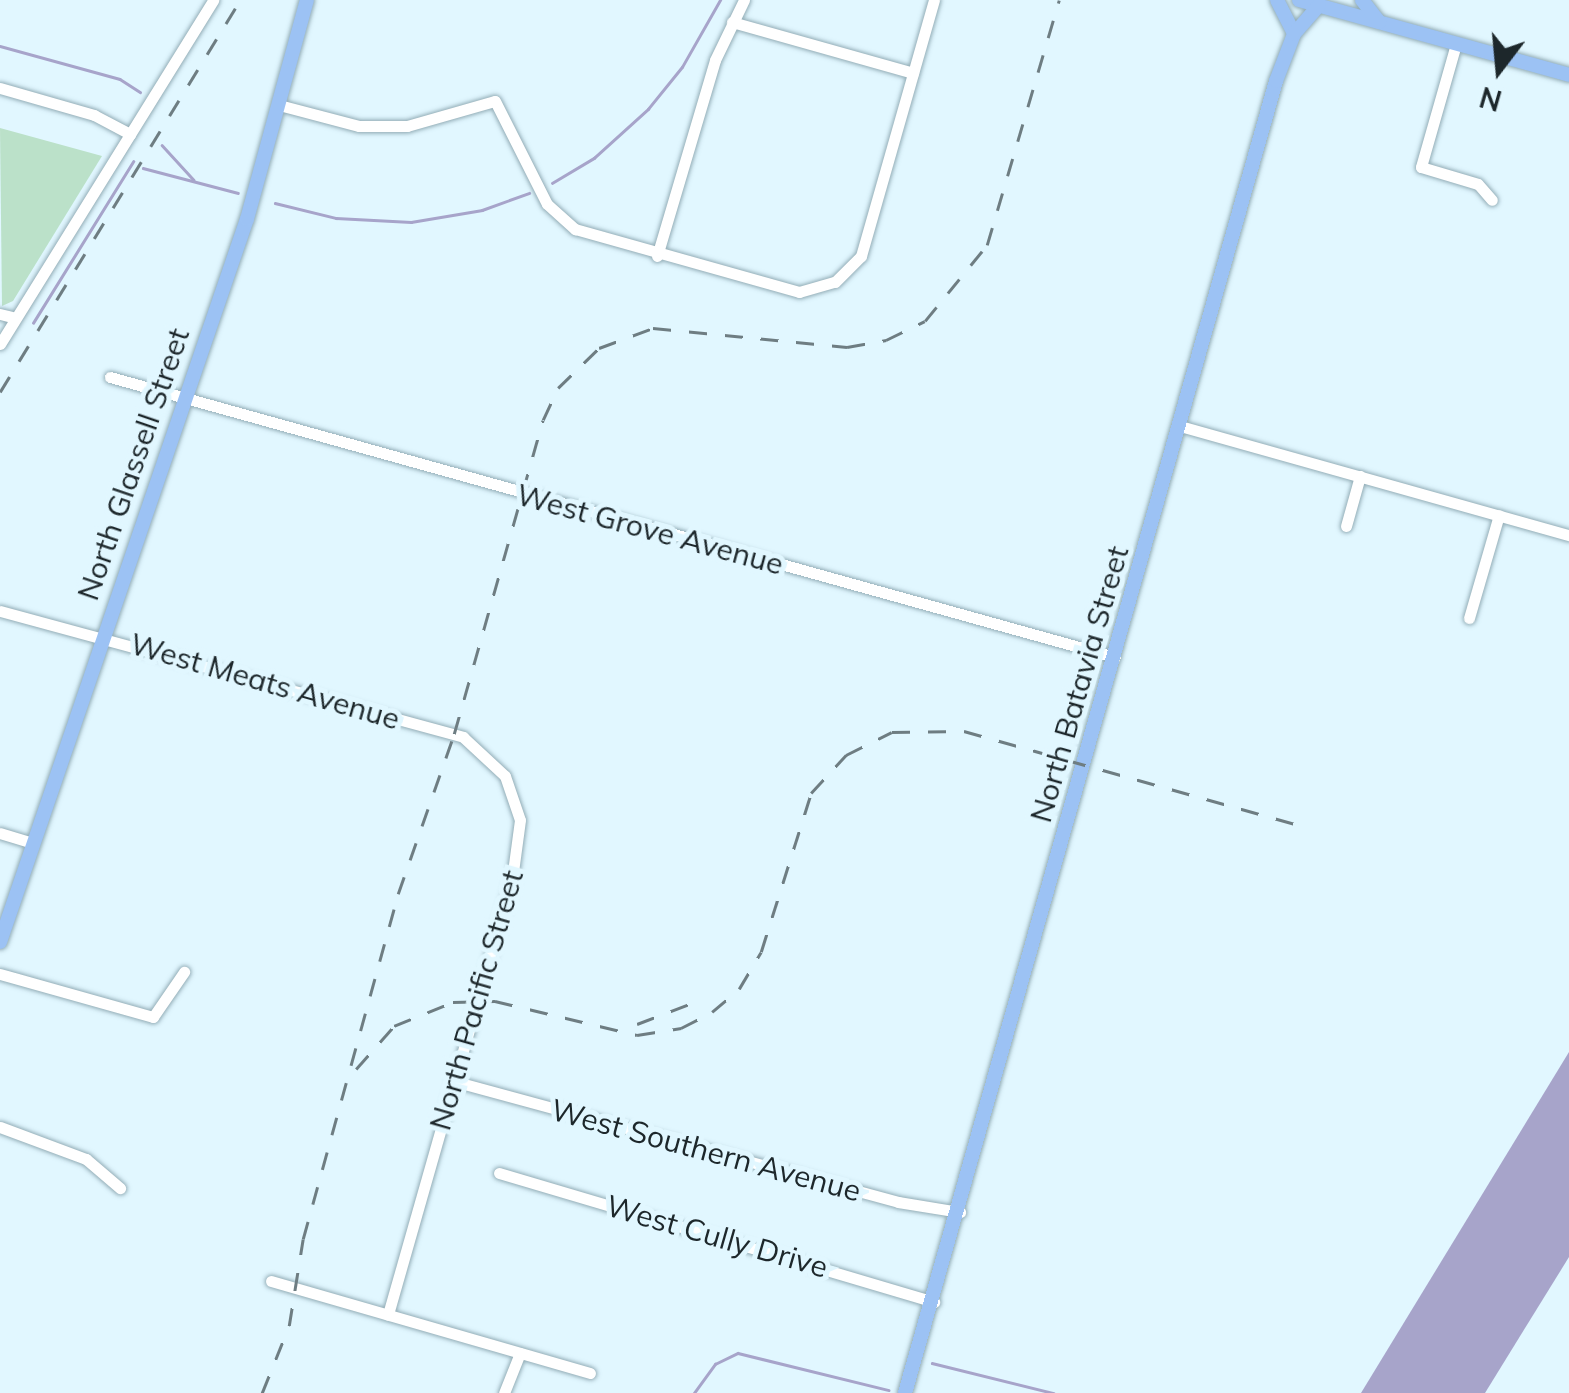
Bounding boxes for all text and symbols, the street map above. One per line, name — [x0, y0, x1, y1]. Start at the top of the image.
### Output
north arrow — [1449, 20, 1549, 120]
text: N — [1476, 80, 1506, 119]
street label: North Glassell Street — [70, 323, 196, 605]
street label: West Grove Avenue — [513, 476, 787, 582]
street label: North Batavia Street — [1022, 542, 1136, 826]
street label: West Meats Avenue — [126, 625, 404, 737]
street label: North Pacific Street — [422, 866, 530, 1134]
street label: West Southern Avenue — [547, 1091, 865, 1209]
street label: West Cully Drive — [602, 1187, 832, 1285]

